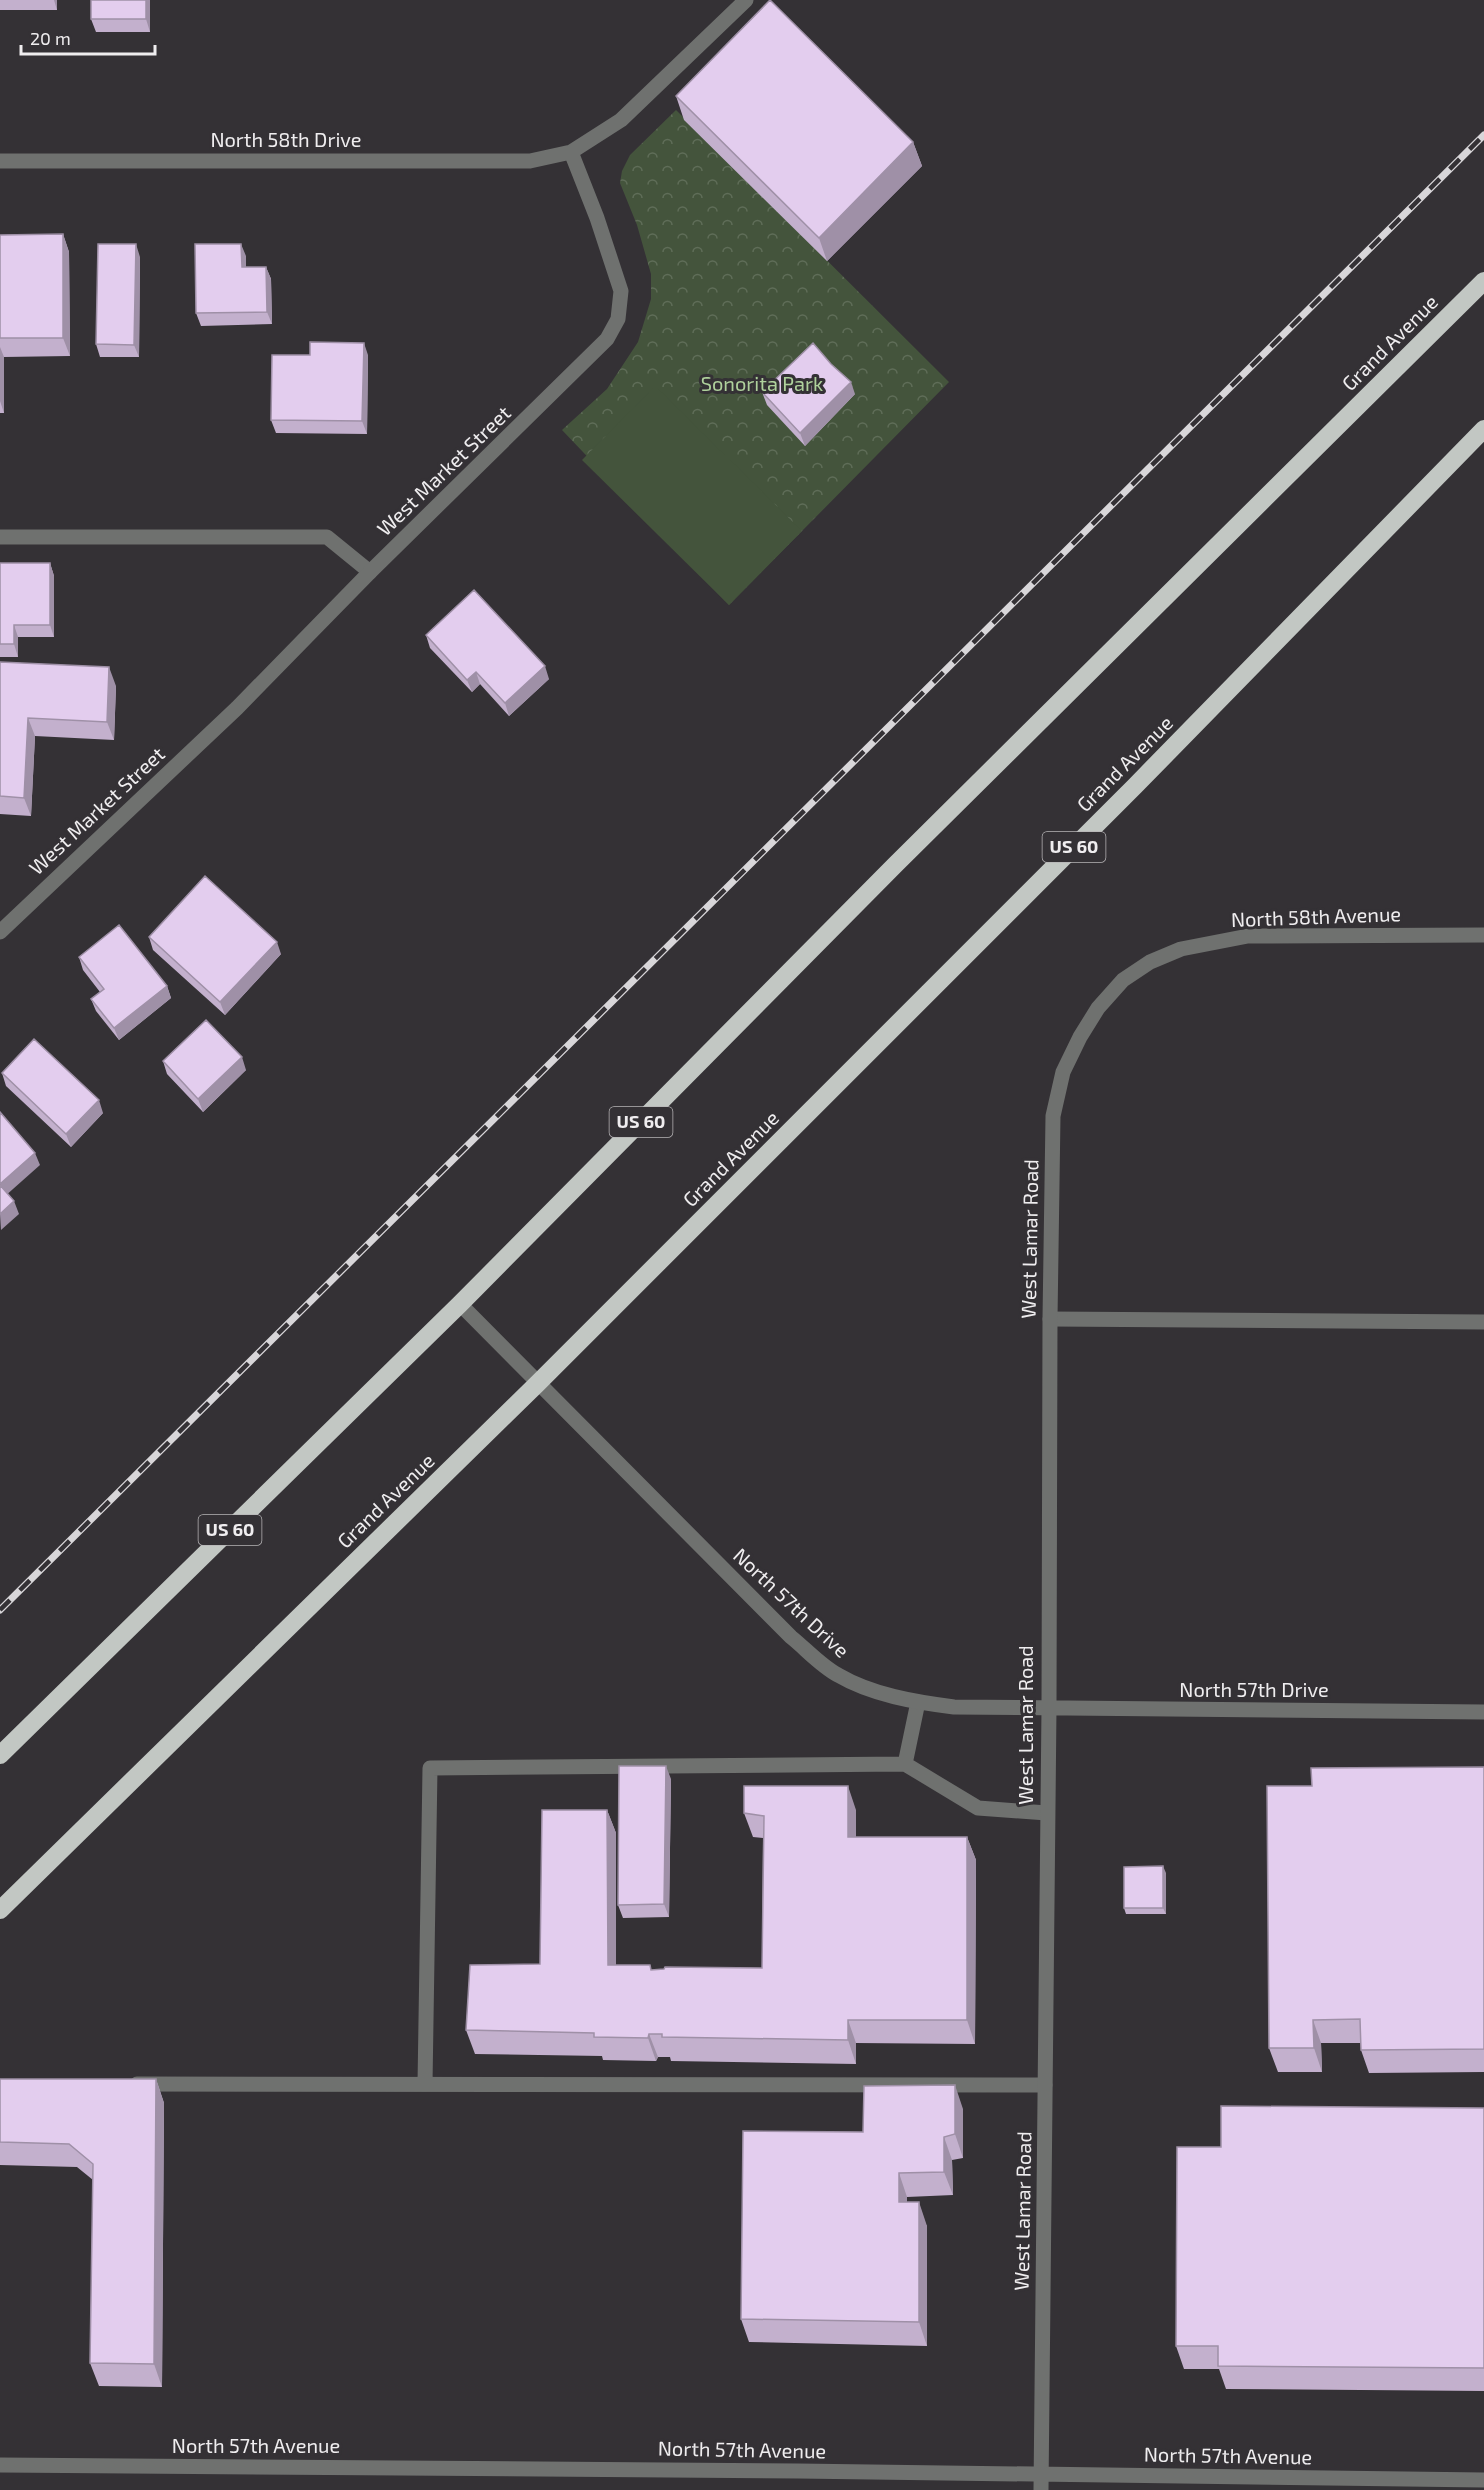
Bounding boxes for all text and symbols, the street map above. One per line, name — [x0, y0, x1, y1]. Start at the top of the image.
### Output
scale bar — [21, 18, 154, 56]
text: 20 m — [30, 27, 71, 49]
street label: North 58th Drive — [210, 127, 362, 151]
street label: Grand Avenue — [1336, 289, 1442, 395]
park label: Sonorita Park — [701, 371, 823, 395]
street label: West Market Street — [372, 400, 515, 540]
street label: Grand Avenue — [1071, 710, 1177, 816]
street label: West Market Street — [24, 741, 169, 879]
road number: US 60 — [1042, 832, 1106, 862]
street label: North 58th Avenue — [1230, 901, 1401, 931]
street label: Grand Avenue — [677, 1105, 783, 1211]
road number: US 60 — [610, 1107, 672, 1137]
street label: West Lamar Road — [1016, 1159, 1042, 1319]
street label: Grand Avenue — [332, 1448, 439, 1553]
road number: US 60 — [198, 1515, 262, 1545]
street label: North 57th Drive — [729, 1543, 854, 1662]
street label: West Lamar Road — [1013, 1645, 1037, 1805]
street label: North 57th Drive — [1179, 1677, 1329, 1701]
street label: West Lamar Road — [1009, 2131, 1035, 2291]
street label: North 57th Avenue — [172, 2433, 340, 2457]
street label: North 57th Avenue — [658, 2436, 826, 2462]
street label: North 57th Avenue — [1144, 2442, 1312, 2468]

